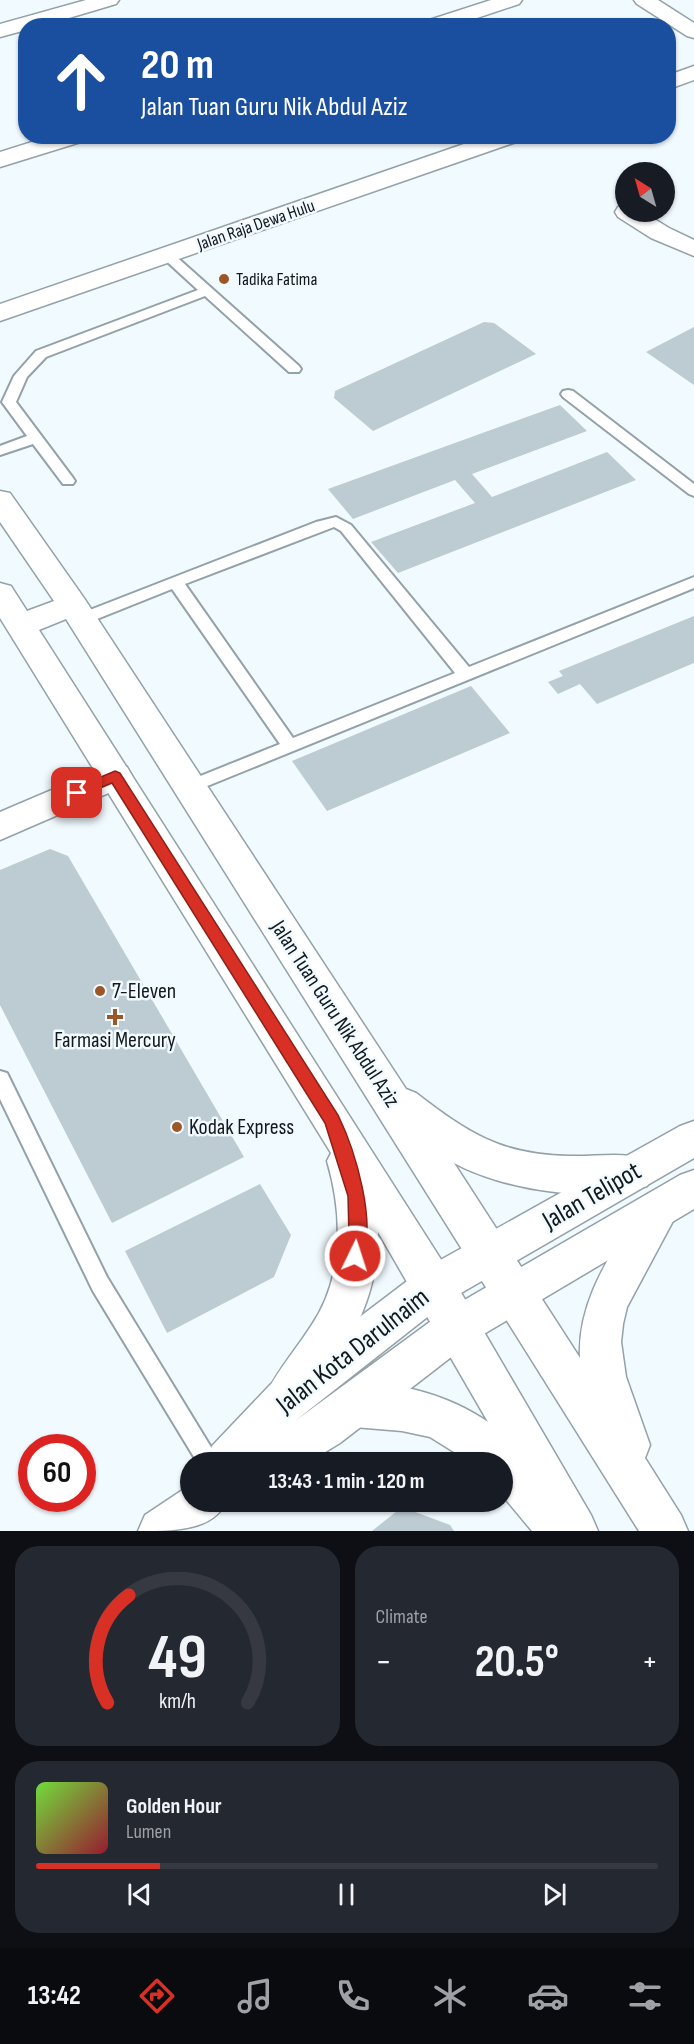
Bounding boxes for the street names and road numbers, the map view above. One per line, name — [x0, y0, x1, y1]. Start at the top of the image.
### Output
street label: Jalan Raja Dewa Hulu — [194, 195, 317, 255]
street label: Jalan Tuan Guru Nik Abdul Aziz — [264, 915, 405, 1112]
street label: Jalan Telipot — [536, 1155, 647, 1237]
street label: Jalan Kota Darulnaim — [270, 1282, 436, 1421]

